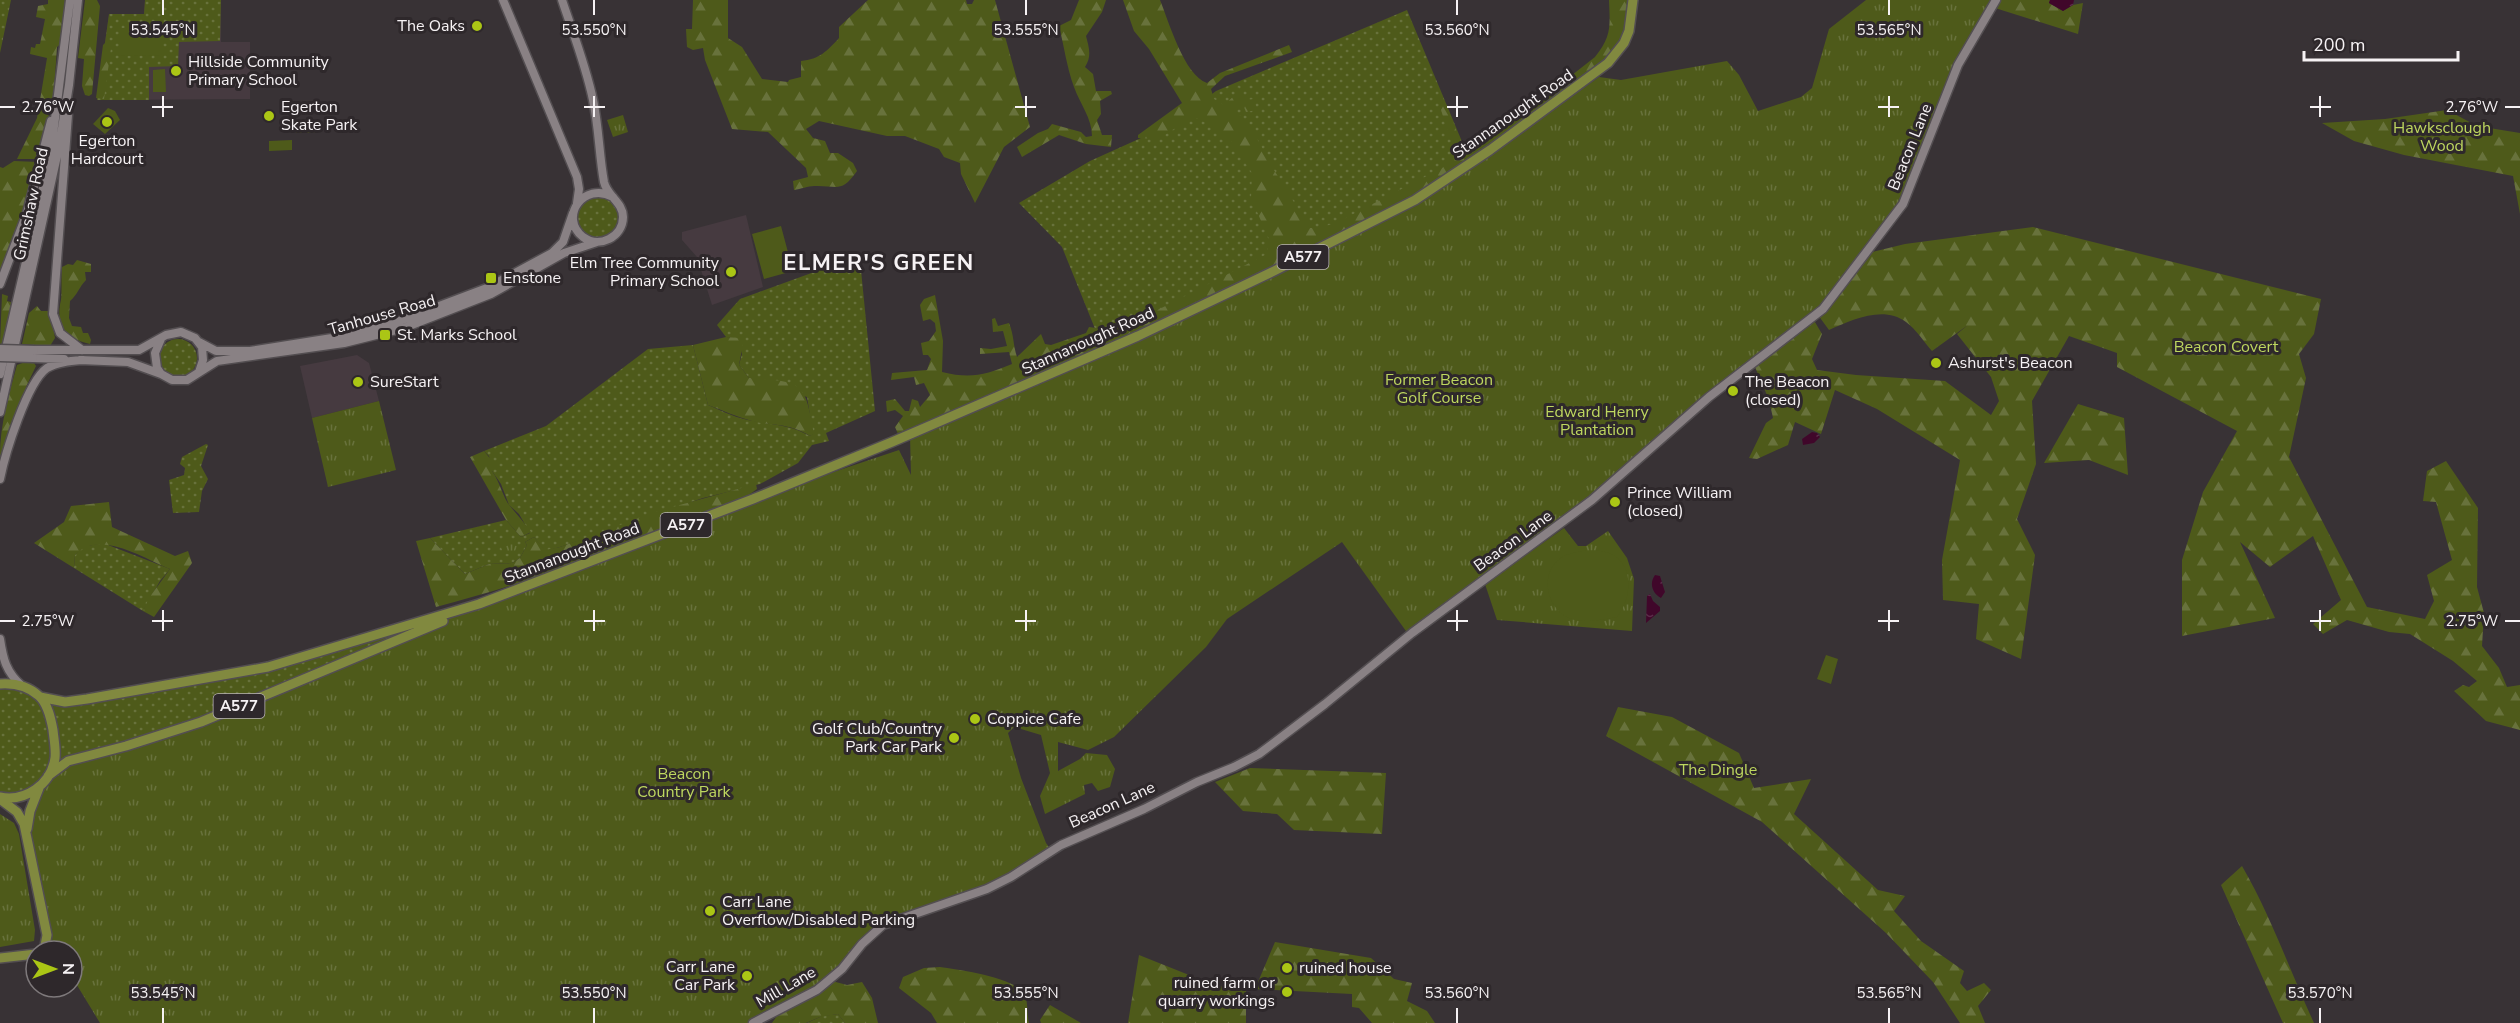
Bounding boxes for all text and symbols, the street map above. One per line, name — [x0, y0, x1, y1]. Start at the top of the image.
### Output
place label: The Oaks — [397, 15, 465, 37]
marker: The Oaks — [470, 19, 484, 33]
text: 53.545°N — [130, 20, 196, 40]
text: 53.550°N — [561, 20, 627, 40]
text: 53.555°N — [993, 20, 1059, 40]
text: 53.560°N — [1424, 20, 1490, 40]
text: 53.565°N — [1856, 20, 1922, 40]
scale bar — [2304, 24, 2458, 62]
text: 200 m — [2313, 33, 2365, 57]
place label: Hillside Community Primary School — [188, 51, 330, 91]
marker: Hillside Community Primary School — [169, 64, 183, 78]
street label: Stannanought Road — [1448, 64, 1578, 164]
place label: Egerton Skate Park — [281, 96, 358, 136]
text: 2.76°W — [22, 97, 75, 117]
text: 2.76°W — [2446, 97, 2499, 117]
street label: Beacon Lane — [1883, 100, 1937, 194]
marker: Egerton Skate Park — [262, 109, 276, 123]
marker: Egerton Hardcourt — [100, 115, 114, 129]
park label: Hawksclough Wood — [2393, 117, 2491, 157]
place label: Egerton Hardcourt — [71, 130, 144, 170]
street label: Grimshaw Road — [8, 146, 54, 262]
road number: A577 — [1278, 245, 1328, 269]
district label: ELMER'S GREEN — [783, 248, 975, 278]
place label: Elm Tree Community Primary School — [570, 252, 720, 292]
marker: Elm Tree Community Primary School — [724, 265, 738, 279]
place label: Enstone — [503, 267, 561, 289]
marker: Enstone — [484, 271, 498, 285]
street label: Tanhouse Road — [326, 289, 438, 341]
street label: Stannanought Road — [1018, 302, 1158, 380]
place label: St. Marks School — [397, 324, 517, 346]
marker: St. Marks School — [378, 328, 392, 342]
park label: Beacon Covert — [2174, 336, 2279, 358]
place label: Ashurst's Beacon — [1948, 352, 2073, 374]
marker: Ashurst's Beacon — [1929, 356, 1943, 370]
park label: Former Beacon Golf Course — [1385, 369, 1493, 409]
place label: SureStart — [370, 371, 439, 393]
place label: The Beacon (closed) — [1745, 371, 1829, 411]
marker: SureStart — [351, 375, 365, 389]
marker: The Beacon (closed) — [1726, 384, 1740, 398]
park label: Edward Henry Plantation — [1545, 401, 1650, 441]
place label: Prince William (closed) — [1627, 482, 1732, 522]
marker: Prince William (closed) — [1608, 495, 1622, 509]
street label: Beacon Lane — [1469, 505, 1557, 577]
road number: A577 — [660, 513, 712, 537]
street label: Stannanought Road — [501, 517, 643, 589]
text: 2.75°W — [22, 611, 75, 631]
text: 2.75°W — [2446, 611, 2499, 631]
road number: A577 — [214, 694, 264, 718]
place label: Coppice Cafe — [987, 708, 1081, 730]
marker: Coppice Cafe — [968, 712, 982, 726]
place label: Golf Club/Country Park Car Park — [812, 718, 943, 758]
marker: Golf Club/Country Park Car Park — [947, 731, 961, 745]
park label: The Dingle — [1679, 759, 1757, 781]
park label: Beacon Country Park — [637, 763, 732, 803]
street label: Beacon Lane — [1066, 776, 1158, 834]
place label: Carr Lane Overflow/Disabled Parking — [722, 891, 915, 931]
marker: Carr Lane Overflow/Disabled Parking — [703, 904, 717, 918]
north arrow — [24, 939, 84, 999]
place label: Carr Lane Car Park — [666, 956, 736, 996]
place label: ruined house — [1299, 957, 1392, 979]
street label: Mill Lane — [752, 961, 820, 1013]
marker: ruined house — [1280, 961, 1294, 975]
text: N — [57, 963, 79, 975]
marker: Carr Lane Car Park — [740, 969, 754, 983]
place label: ruined farm or quarry workings — [1158, 972, 1275, 1012]
text: 53.545°N — [130, 983, 196, 1003]
text: 53.550°N — [561, 983, 627, 1003]
text: 53.555°N — [993, 983, 1059, 1003]
text: 53.560°N — [1424, 983, 1490, 1003]
text: 53.565°N — [1856, 983, 1922, 1003]
text: 53.570°N — [2287, 983, 2353, 1003]
marker: ruined farm or quarry workings — [1280, 985, 1294, 999]

